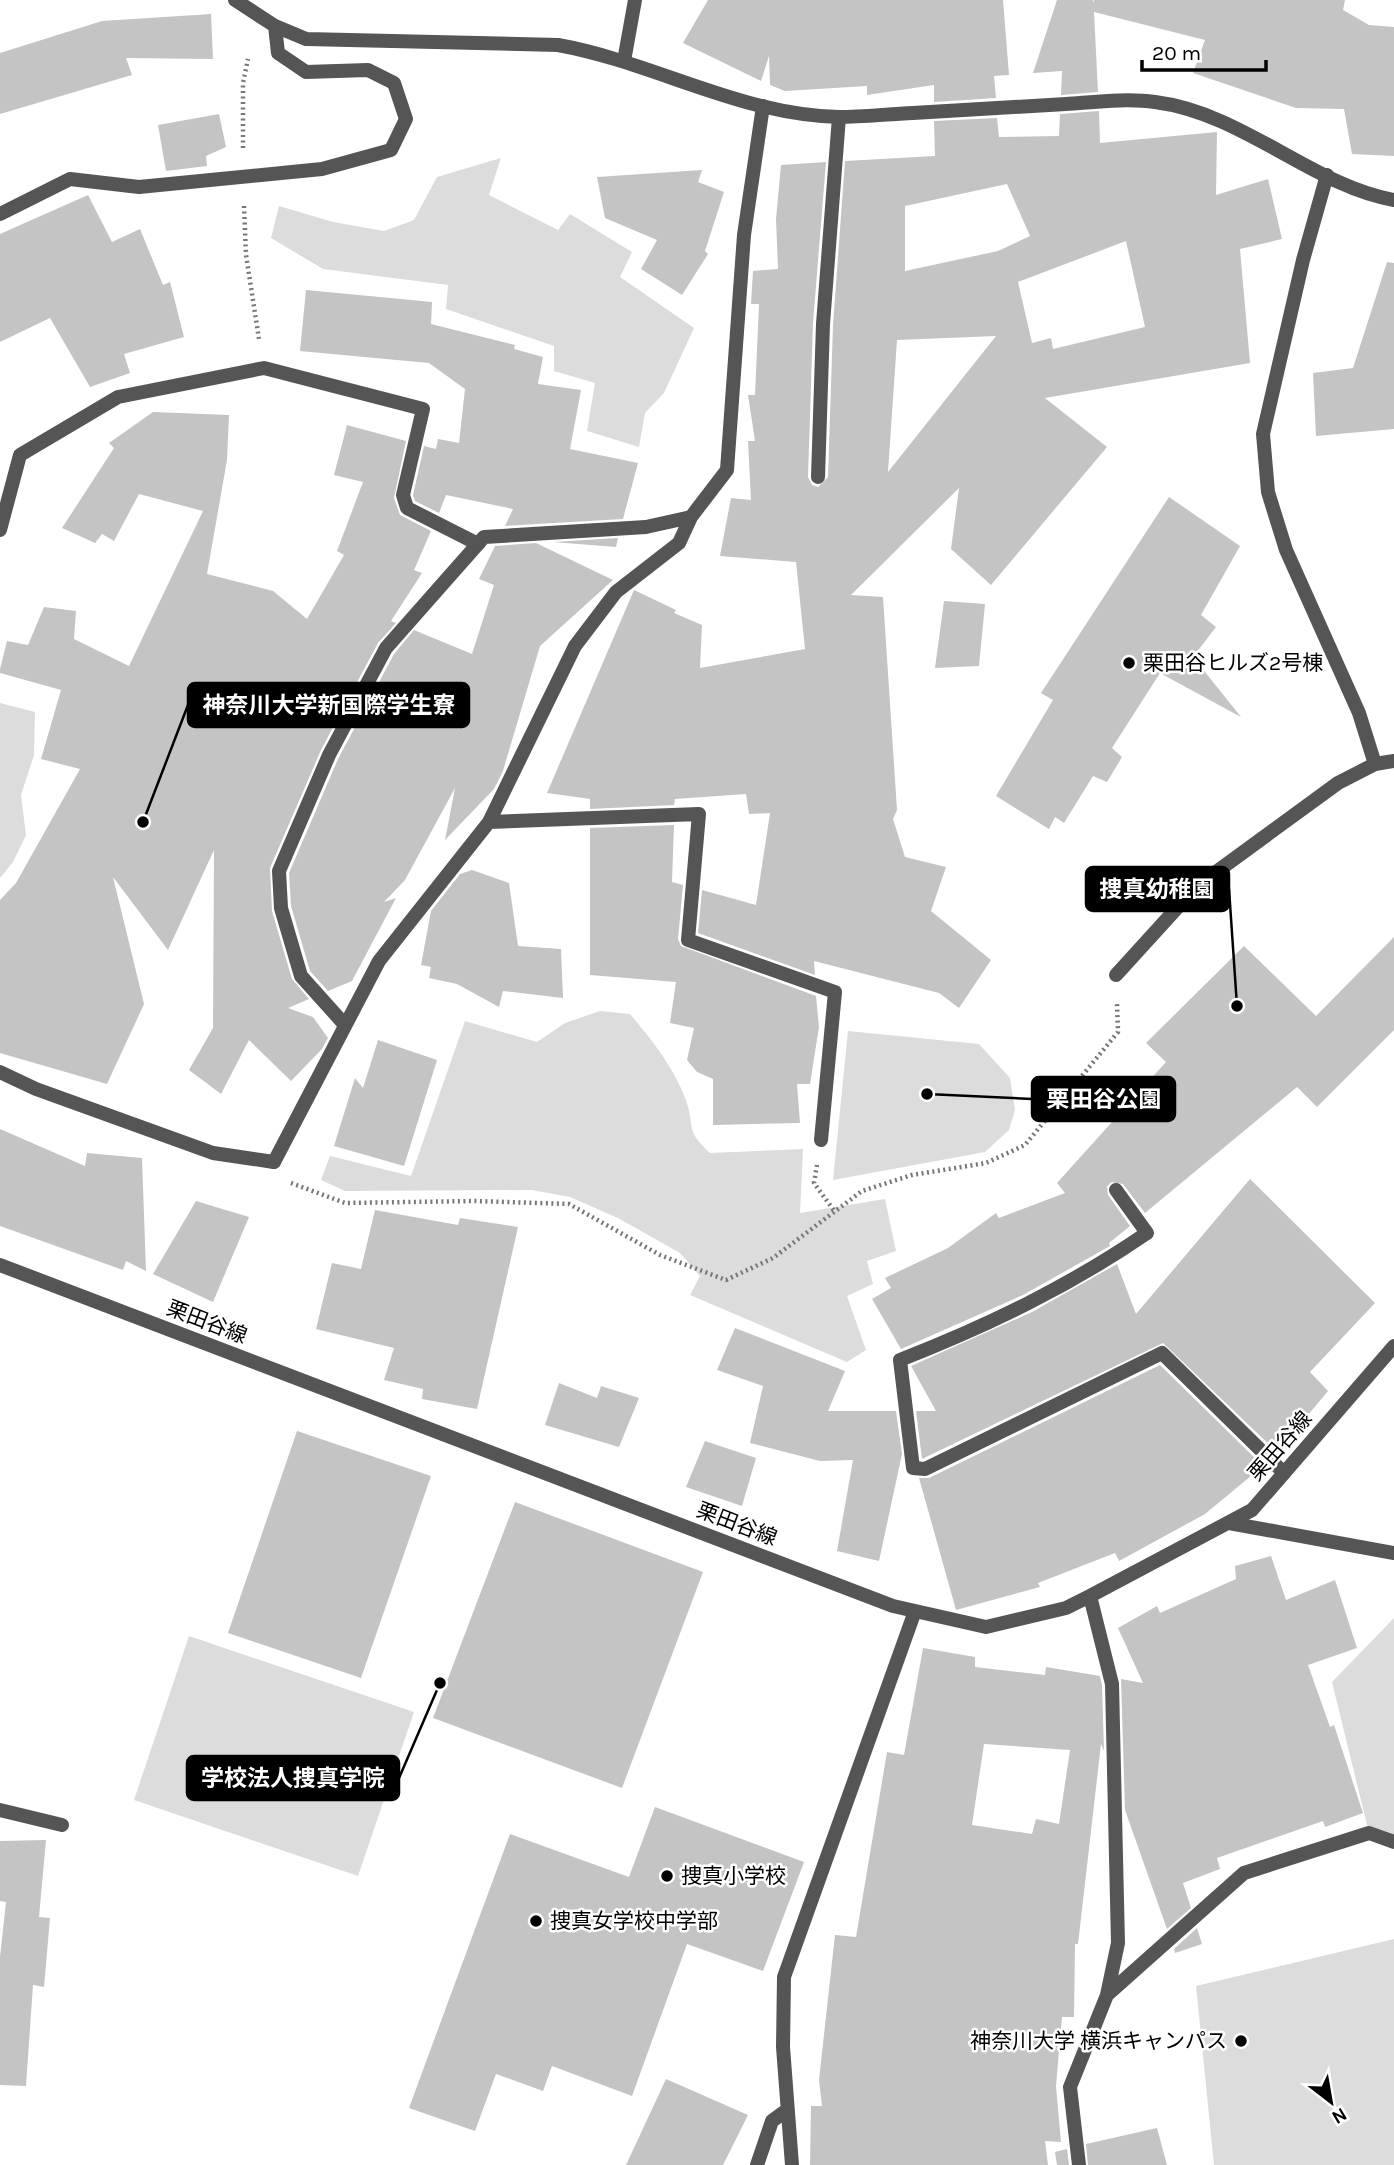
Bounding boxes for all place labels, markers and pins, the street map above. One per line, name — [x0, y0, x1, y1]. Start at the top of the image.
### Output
place label: 栗田谷ヒルズ2号棟 — [1143, 651, 1323, 675]
marker: 栗田谷ヒルズ2号棟 — [1121, 655, 1137, 671]
callout: 神奈川大学新国際学生寮 — [188, 683, 469, 727]
callout: 捜真幼稚園 — [1086, 867, 1229, 911]
callout: 栗田谷公園 — [1032, 1077, 1175, 1121]
callout: 学校法人捜真学院 — [187, 1756, 399, 1800]
place label: 捜真小学校 — [681, 1864, 786, 1888]
marker: 捜真小学校 — [659, 1868, 675, 1884]
place label: 捜真女学校中学部 — [550, 1909, 718, 1933]
marker: 捜真女学校中学部 — [528, 1913, 544, 1929]
place label: 神奈川大学 横浜キャンパス — [970, 2029, 1227, 2053]
marker: 神奈川大学 横浜キャンパス — [1233, 2033, 1249, 2049]

